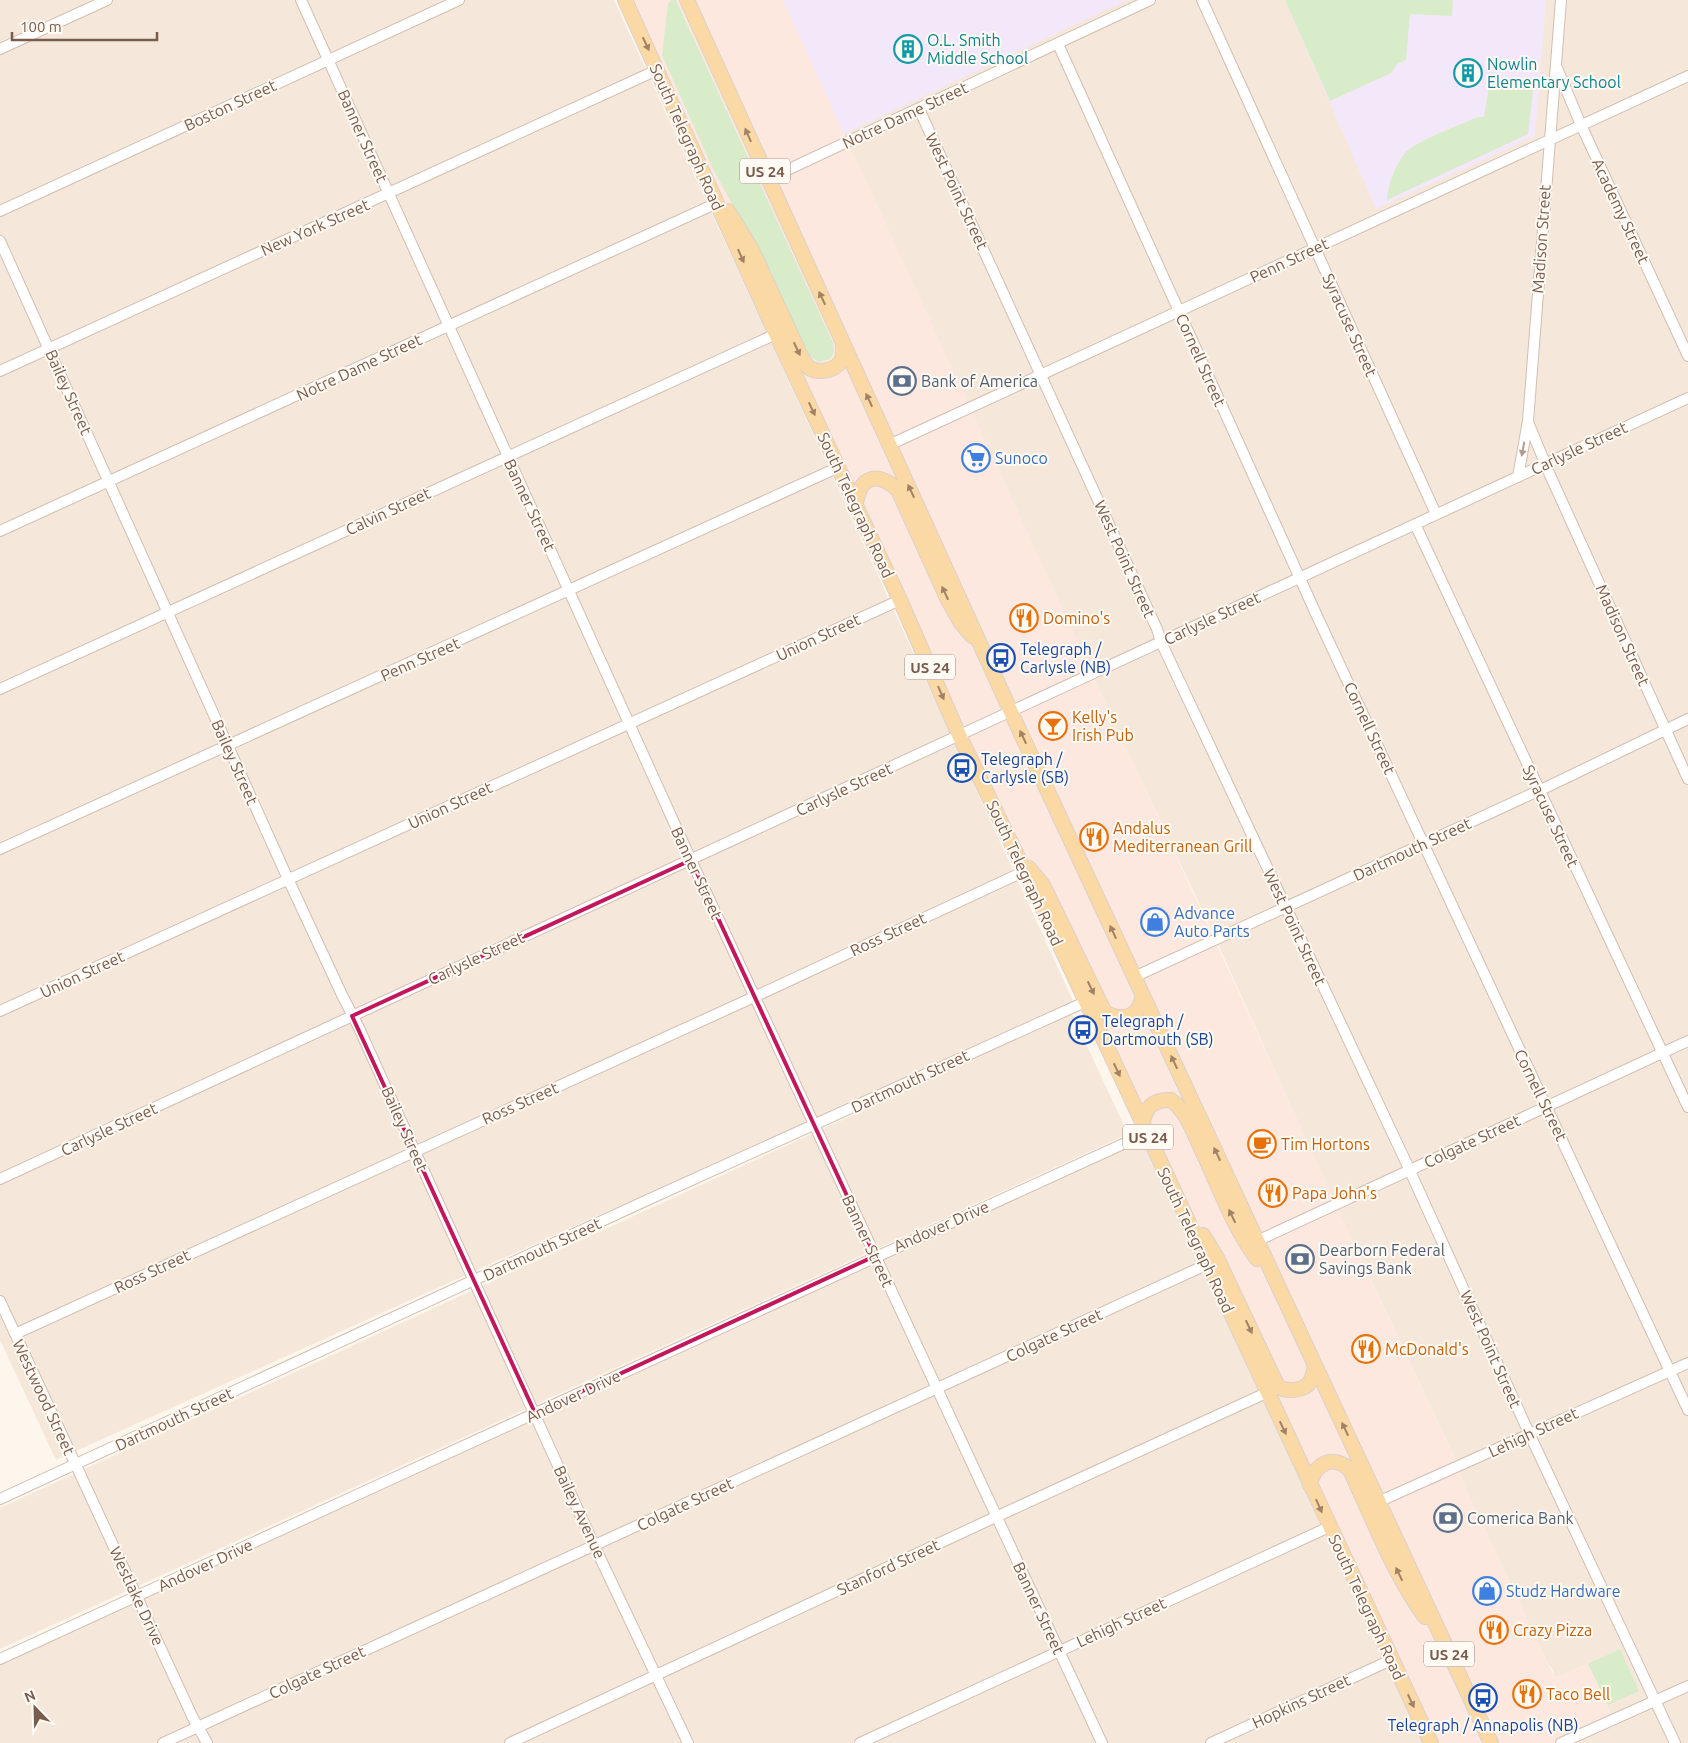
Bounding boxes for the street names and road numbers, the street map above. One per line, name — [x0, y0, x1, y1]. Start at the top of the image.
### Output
street label: South Telegraph Road — [647, 61, 727, 213]
street label: Boston Street — [181, 76, 280, 134]
street label: Notre Dame Street — [840, 78, 971, 152]
street label: Banner Street — [334, 87, 392, 186]
street label: West Point Street — [922, 130, 992, 253]
street label: Academy Street — [1589, 156, 1654, 267]
road number: US 24 — [740, 158, 790, 184]
street label: Madison Street — [1528, 183, 1554, 294]
street label: New York Street — [258, 195, 373, 259]
street label: Penn Street — [1247, 234, 1332, 286]
street label: Syracuse Street — [1319, 271, 1381, 380]
street label: Cornell Street — [1172, 311, 1230, 410]
street label: Notre Dame Street — [294, 330, 425, 404]
street label: Bailey Street — [42, 347, 96, 438]
street label: Carlysle Street — [1528, 418, 1631, 478]
street label: South Telegraph Road — [814, 429, 898, 581]
street label: Banner Street — [501, 456, 560, 555]
street label: Calvin Street — [343, 483, 434, 538]
street label: West Point Street — [1091, 497, 1159, 621]
street label: Madison Street — [1593, 581, 1654, 689]
street label: Carlysle Street — [1161, 588, 1264, 648]
street label: Union Street — [773, 609, 864, 664]
street label: Penn Street — [378, 633, 463, 684]
road number: US 24 — [905, 654, 955, 680]
street label: Cornell Street — [1341, 679, 1400, 778]
street label: Bailey Street — [208, 717, 262, 808]
street label: Carlysle Street — [793, 759, 896, 819]
street label: Syracuse Street — [1519, 762, 1583, 871]
street label: Union Street — [405, 777, 496, 832]
street label: South Telegraph Road — [983, 797, 1067, 949]
street label: Dartmouth Street — [1350, 814, 1474, 884]
street label: Banner Street — [668, 824, 727, 923]
street label: West Point Street — [1260, 866, 1330, 989]
street label: Ross Street — [847, 908, 929, 959]
street label: Carlysle Street — [425, 928, 528, 988]
street label: Union Street — [37, 946, 128, 1001]
street label: Dartmouth Street — [848, 1046, 972, 1116]
street label: Cornell Street — [1511, 1046, 1571, 1144]
street label: Ross Street — [479, 1078, 562, 1128]
street label: Bailey Street — [378, 1084, 432, 1175]
street label: Carlysle Street — [58, 1099, 161, 1159]
street label: Colgate Street — [1421, 1111, 1524, 1171]
road number: US 24 — [1123, 1124, 1173, 1150]
street label: South Telegraph Road — [1154, 1164, 1238, 1316]
street label: Banner Street — [839, 1192, 898, 1291]
street label: Andover Drive — [891, 1197, 991, 1255]
street label: Dartmouth Street — [480, 1214, 604, 1284]
street label: Ross Street — [111, 1245, 193, 1296]
street label: West Point Street — [1457, 1287, 1525, 1411]
street label: Colgate Street — [1003, 1305, 1106, 1365]
street label: Westwood Street — [9, 1336, 79, 1458]
street label: Andover Drive — [523, 1366, 623, 1426]
street label: Dartmouth Street — [112, 1384, 236, 1454]
street label: Lehigh Street — [1485, 1403, 1581, 1461]
street label: Bailey Avenue — [551, 1463, 609, 1561]
street label: Colgate Street — [634, 1474, 737, 1534]
street label: South Telegraph Road — [1325, 1531, 1409, 1683]
street label: Andover Drive — [155, 1535, 255, 1595]
street label: Stanford Street — [834, 1535, 943, 1599]
street label: Westlake Drive — [106, 1544, 168, 1648]
street label: Banner Street — [1010, 1559, 1069, 1658]
street label: Lehigh Street — [1073, 1593, 1169, 1651]
street label: Colgate Street — [266, 1642, 369, 1702]
road number: US 24 — [1424, 1642, 1474, 1666]
street label: Hopkins Street — [1249, 1670, 1354, 1732]

